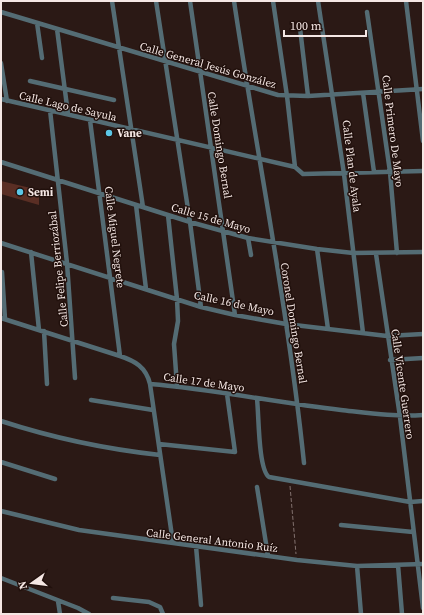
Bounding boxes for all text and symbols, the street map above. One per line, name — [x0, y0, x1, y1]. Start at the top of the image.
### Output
scale bar — [284, 12, 366, 38]
text: 100 m — [290, 18, 322, 34]
street label: Calle General Jesús González — [138, 39, 278, 92]
street label: Calle Primero De Mayo — [378, 74, 407, 188]
street label: Calle Lago de Sayula — [18, 88, 119, 125]
street label: Calle Domingo Bernal — [204, 91, 235, 200]
street label: Calle Plan de Ayala — [338, 119, 365, 213]
place label: Vane — [117, 126, 142, 141]
marker: Vane — [104, 128, 114, 138]
place label: Semi — [28, 185, 54, 200]
street label: Calle Miguel Negrete — [101, 185, 128, 289]
marker: Semi — [15, 187, 25, 197]
street label: Calle 15 de Mayo — [169, 200, 252, 237]
street label: Calle Felipe Berriozábal — [45, 210, 72, 328]
street label: Coronel Domingo Bernal — [277, 262, 310, 385]
street label: Calle 16 de Mayo — [192, 288, 276, 319]
street label: Calle Vicente Guerrero — [387, 328, 418, 440]
street label: Calle 17 de Mayo — [162, 369, 246, 396]
street label: Calle General Antonio Ruíz — [145, 525, 279, 556]
north arrow — [12, 563, 52, 603]
text: N — [15, 580, 31, 591]

